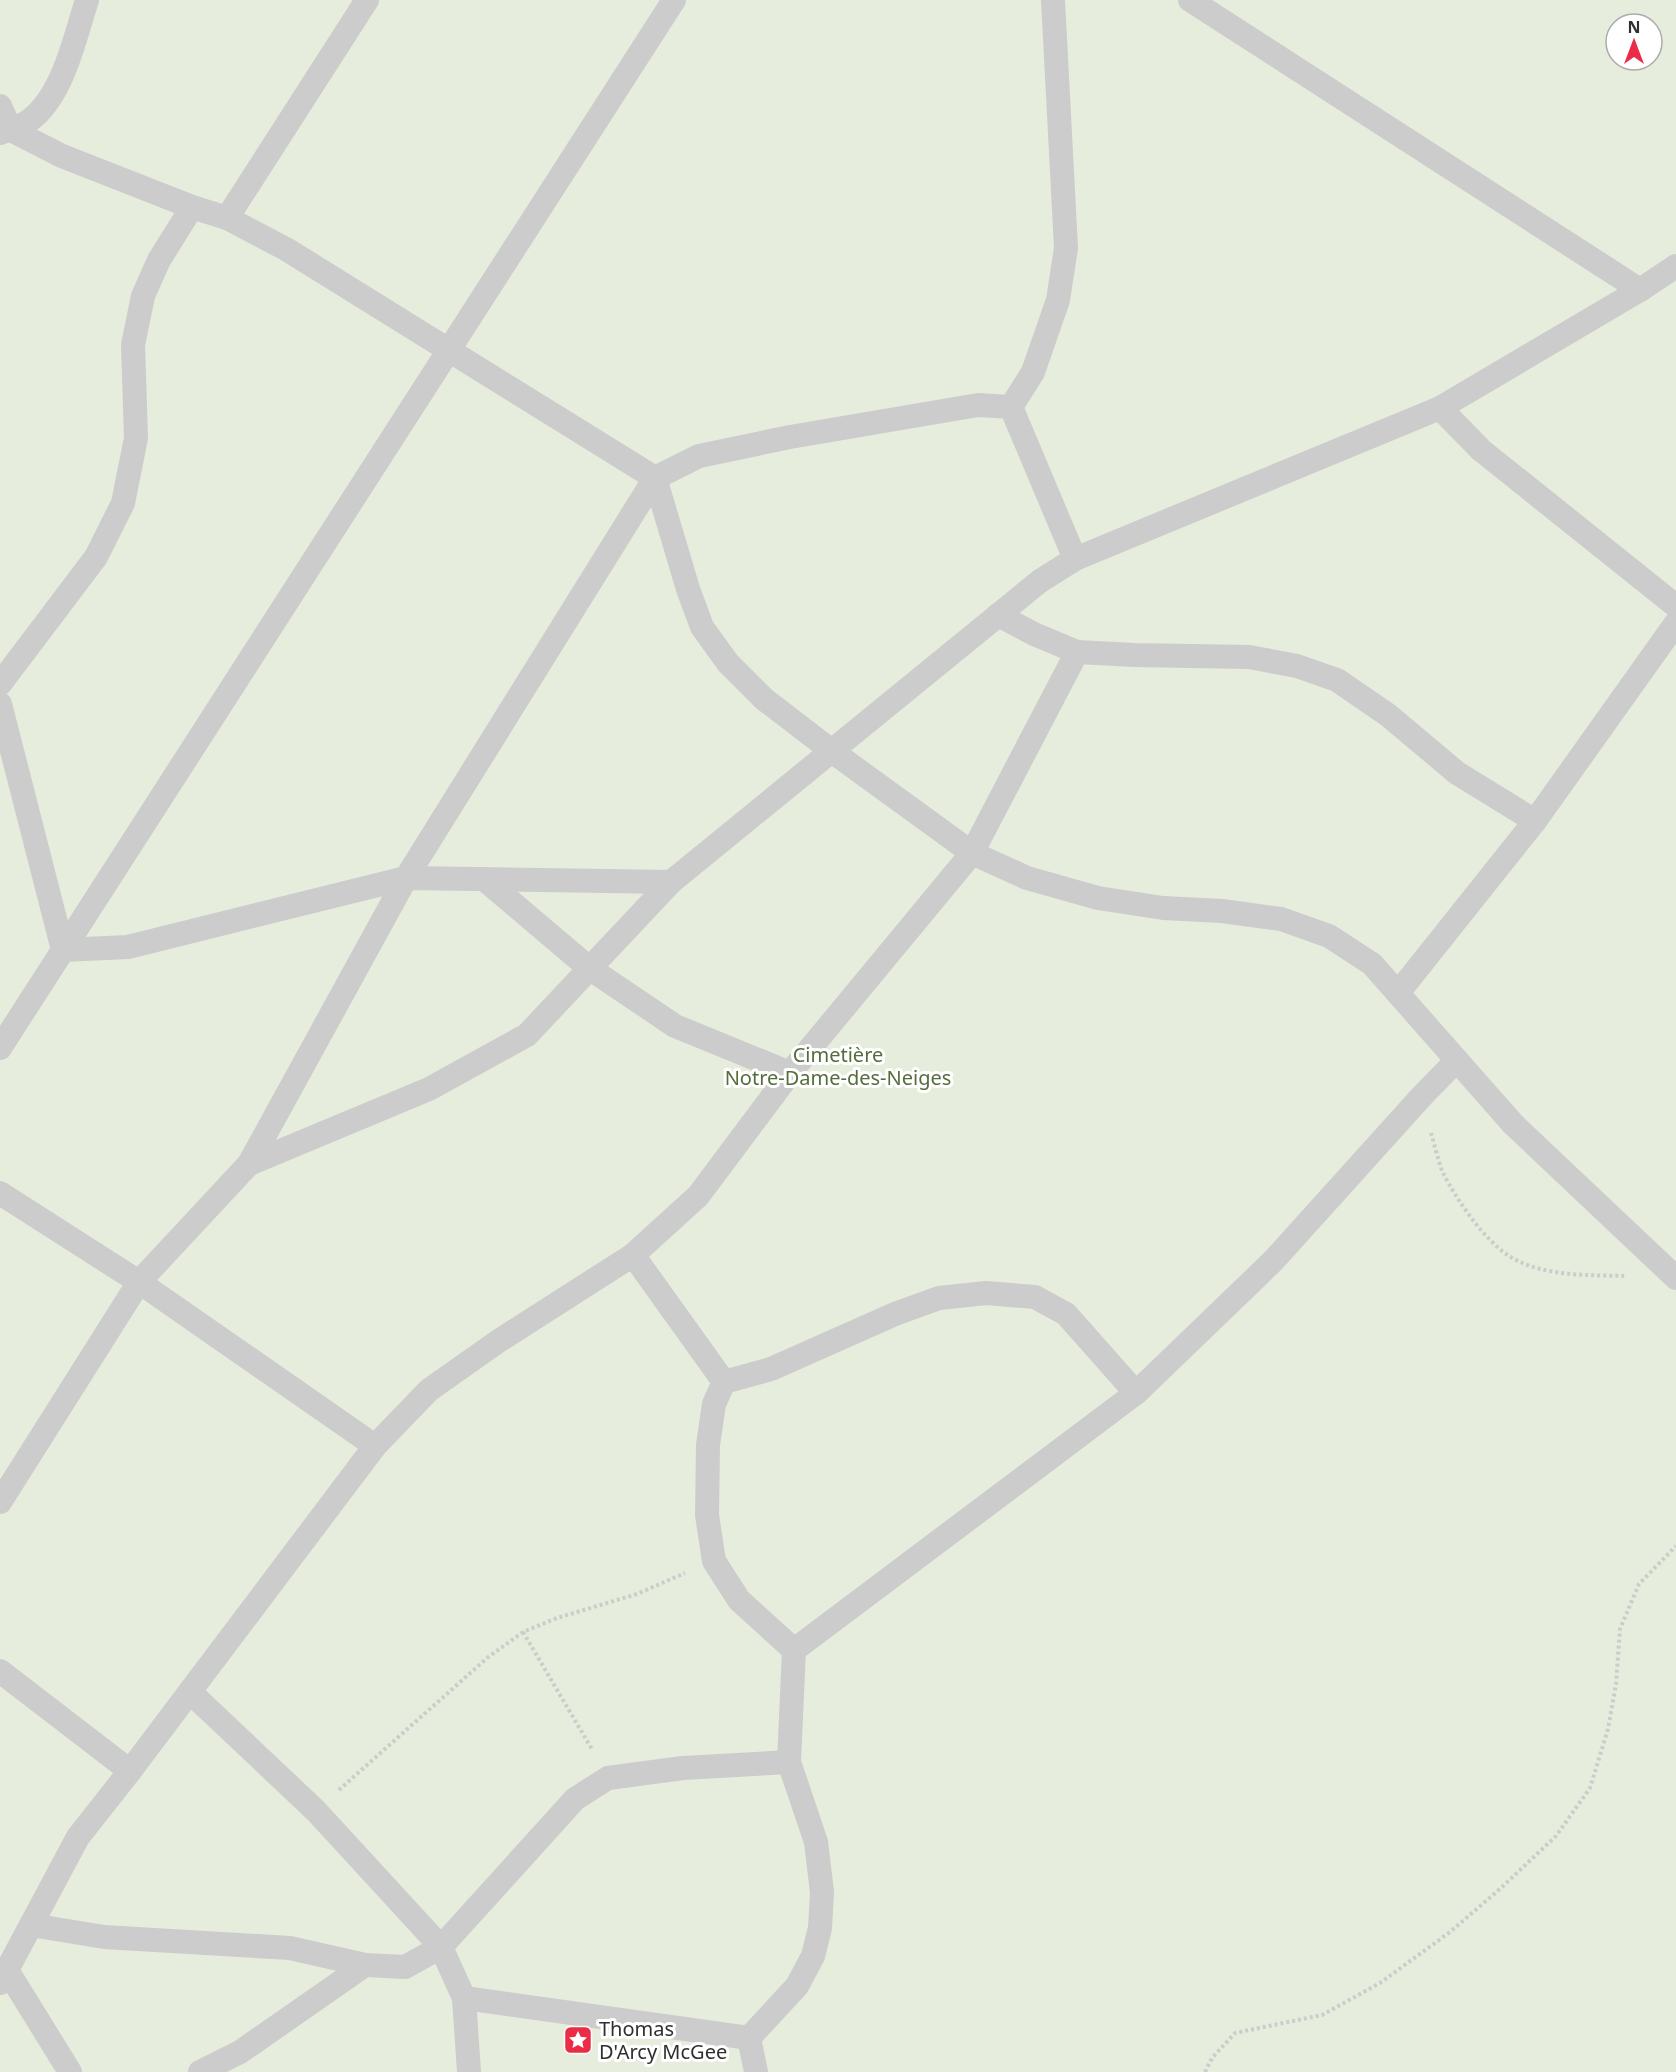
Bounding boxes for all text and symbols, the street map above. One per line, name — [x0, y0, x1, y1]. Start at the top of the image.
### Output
north arrow — [1604, 12, 1664, 72]
text: N — [1627, 16, 1641, 38]
park label: Cimetière Notre-Dame-des-Neiges — [725, 1041, 951, 1091]
place label: Thomas D'Arcy McGee — [599, 2015, 727, 2065]
place icon: Thomas D'Arcy McGee — [562, 2024, 594, 2056]

